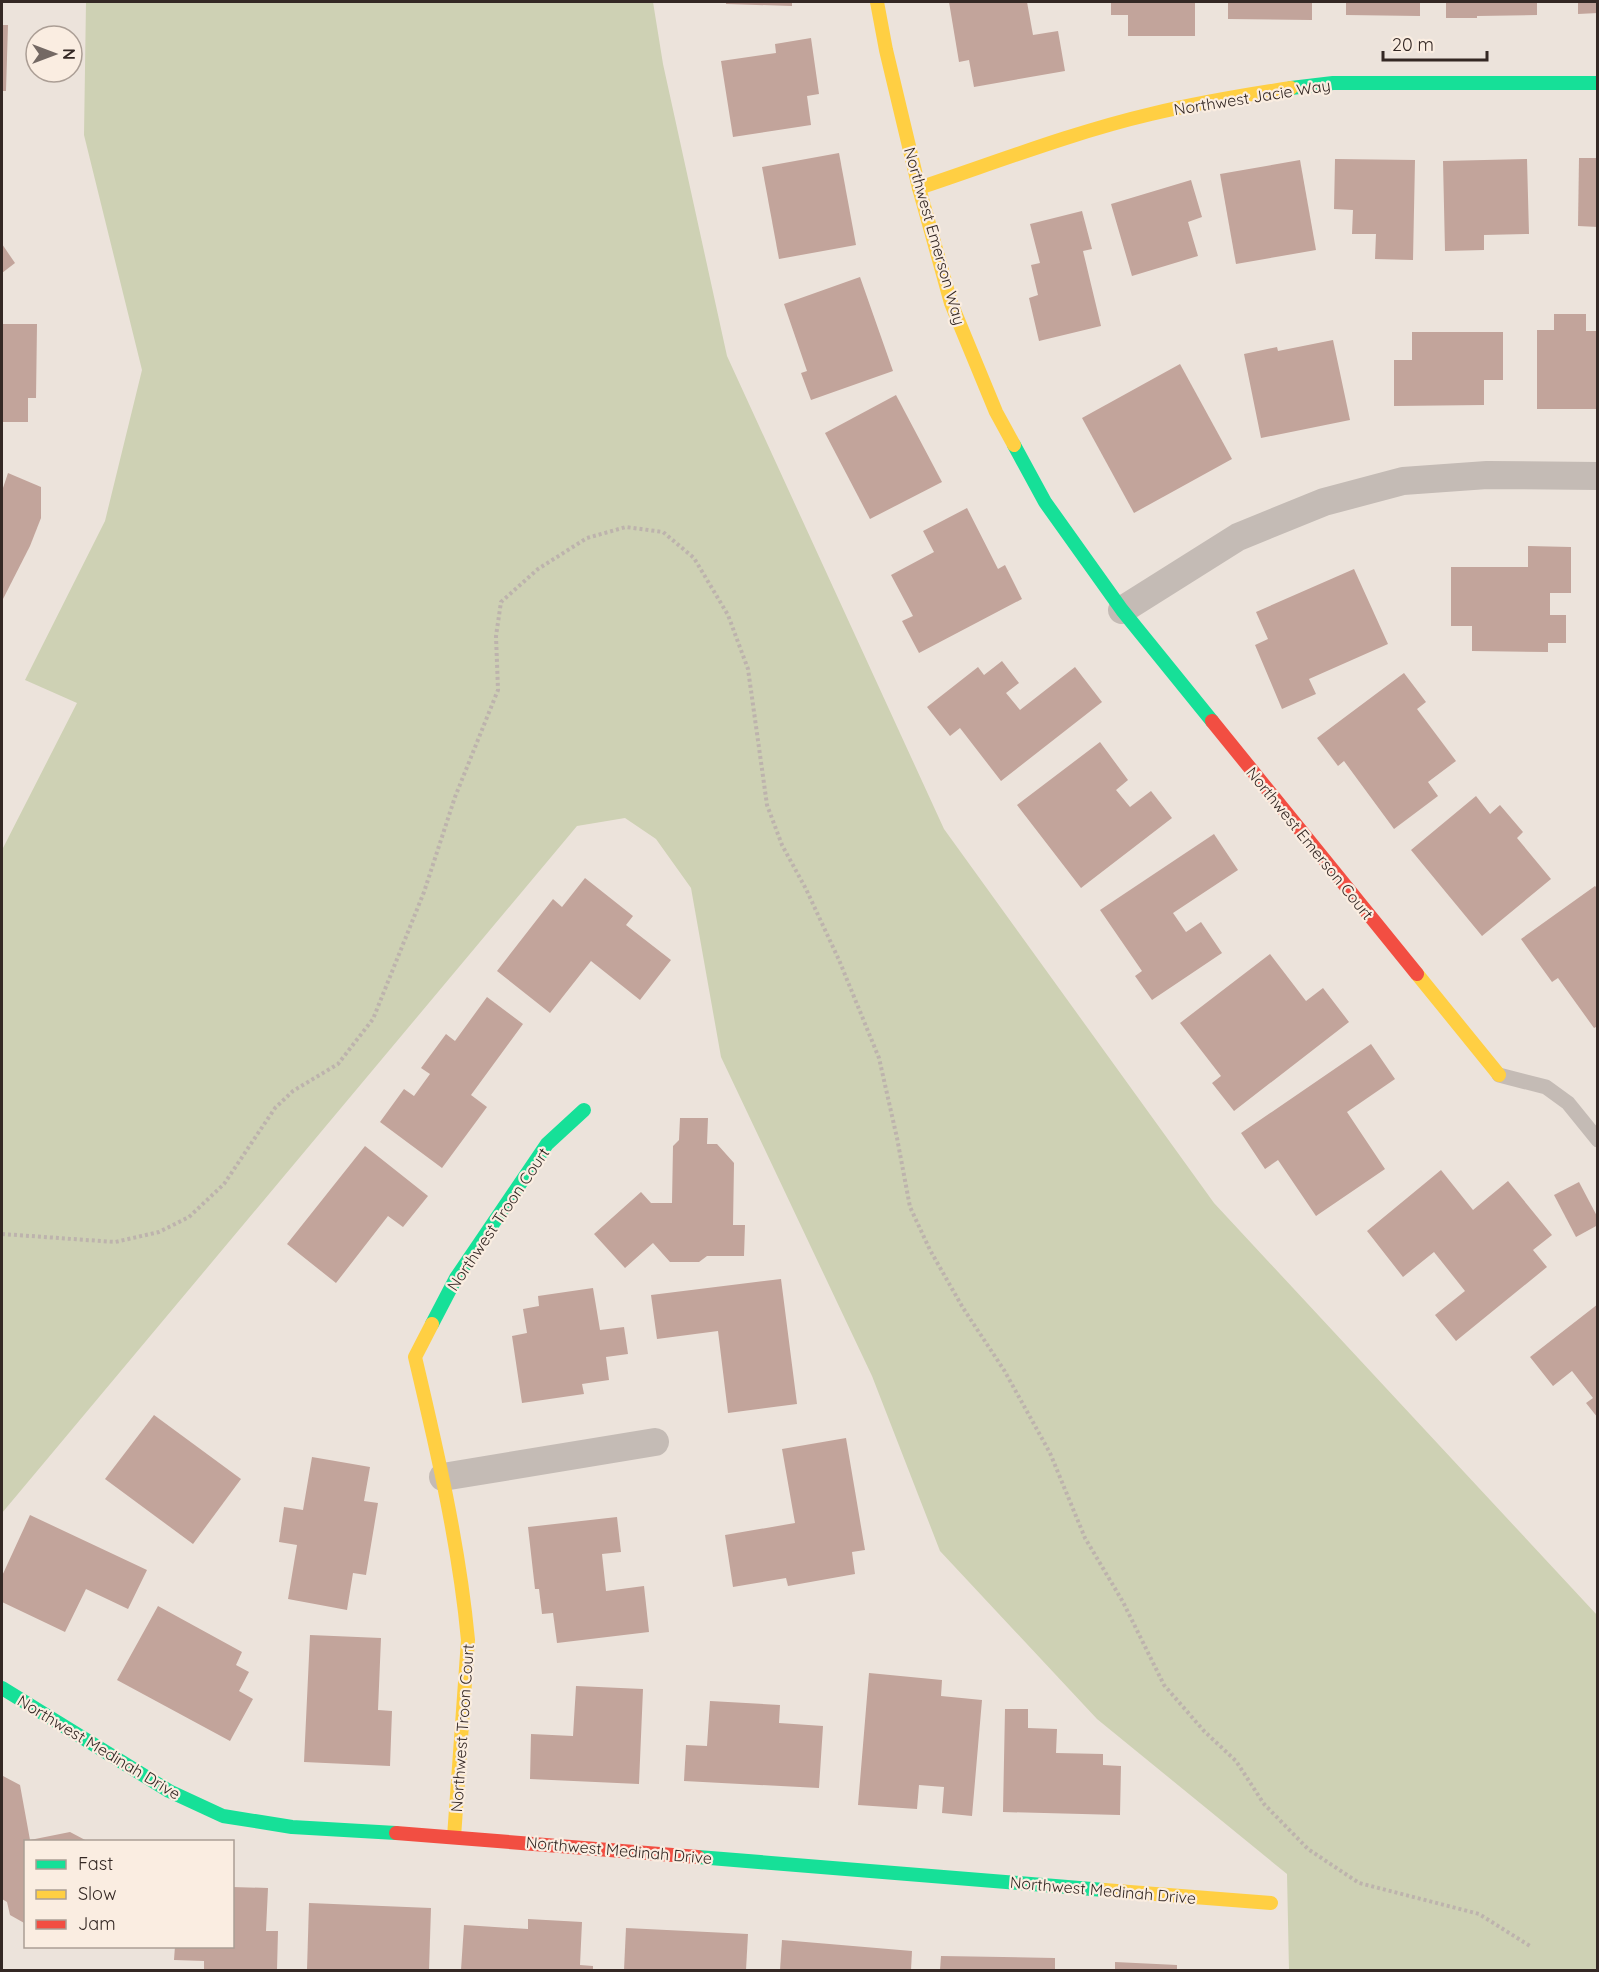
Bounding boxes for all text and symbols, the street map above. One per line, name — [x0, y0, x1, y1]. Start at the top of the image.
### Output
north arrow — [24, 24, 84, 84]
scale bar — [1383, 24, 1486, 62]
text: 20 m — [1392, 33, 1434, 56]
text: N — [59, 48, 79, 60]
street label: Northwest Jacie Way — [1172, 75, 1332, 119]
street label: Northwest Emerson Way — [900, 145, 970, 327]
street label: Northwest Emerson Court — [1242, 763, 1378, 923]
street label: Northwest Troon Court — [443, 1144, 553, 1294]
street label: Northwest Troon Court — [446, 1643, 478, 1813]
street label: Northwest Medinah Drive — [14, 1690, 184, 1804]
street label: Northwest Medinah Drive — [525, 1832, 713, 1868]
legend — [24, 1840, 234, 1948]
text: Fast — [78, 1852, 113, 1875]
street label: Northwest Medinah Drive — [1009, 1872, 1197, 1908]
text: Slow — [78, 1882, 116, 1905]
text: Jam — [78, 1912, 116, 1935]

